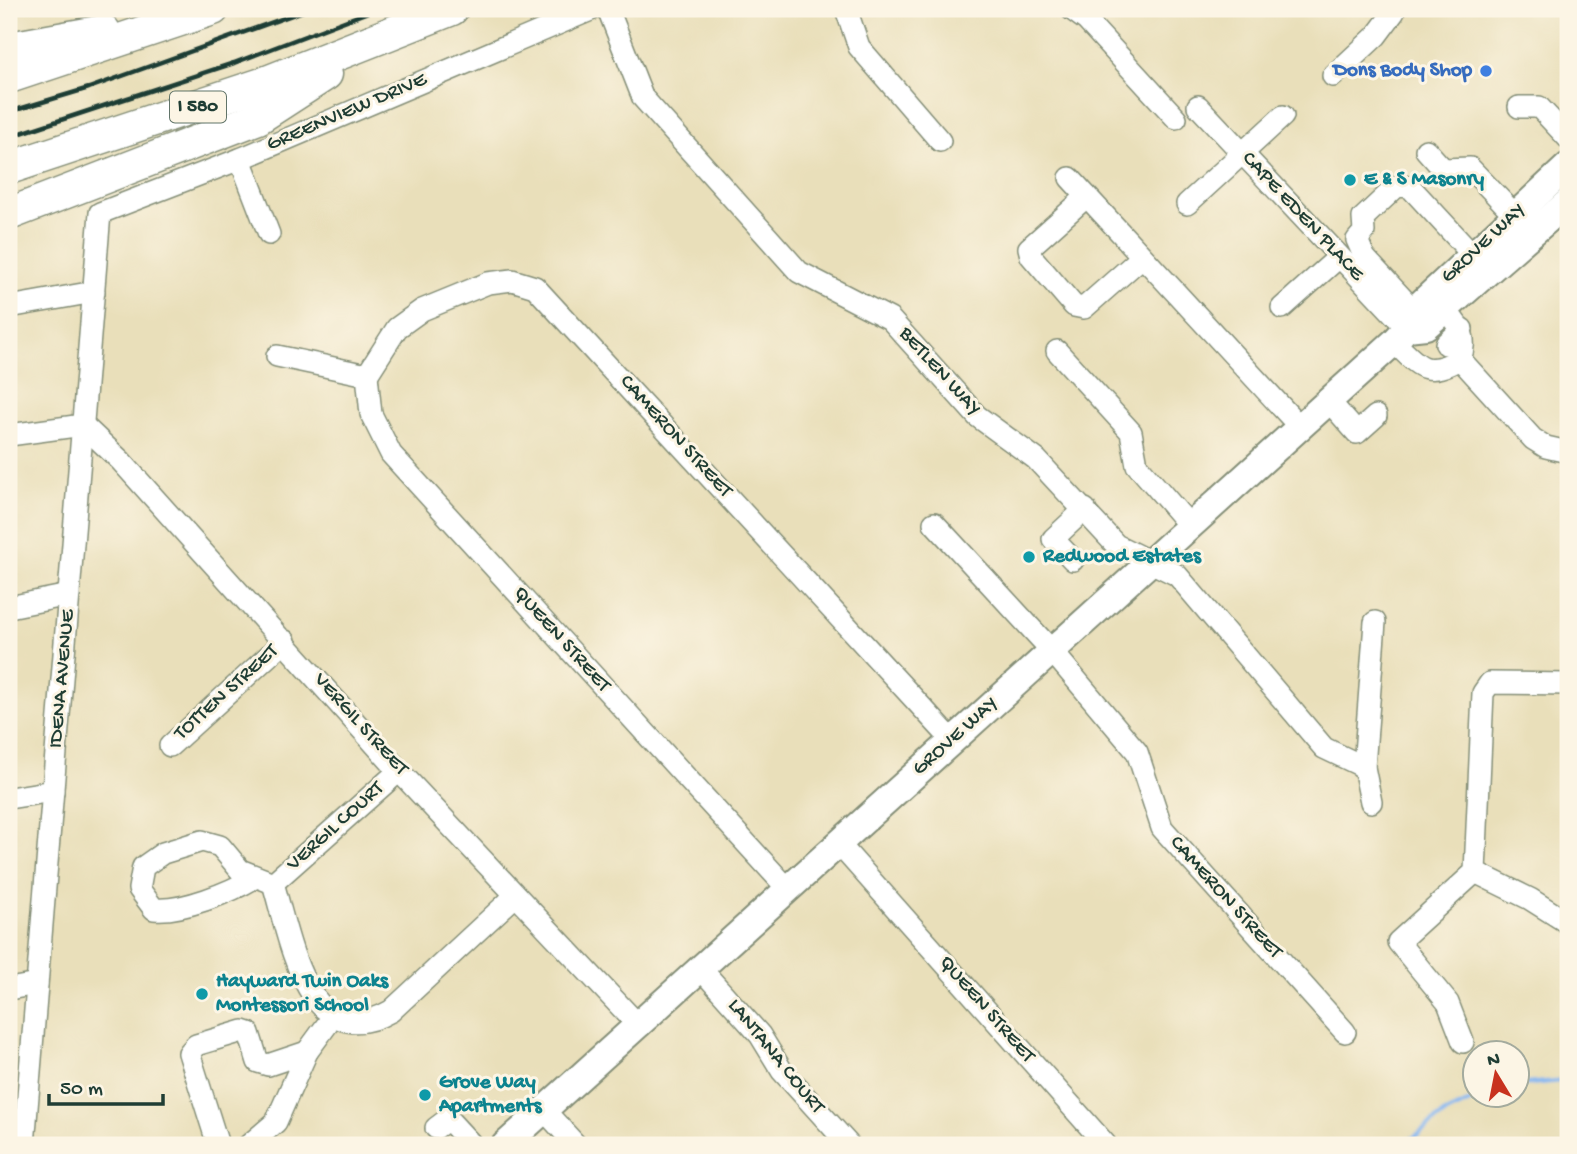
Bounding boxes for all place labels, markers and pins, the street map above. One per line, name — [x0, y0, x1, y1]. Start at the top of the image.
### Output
place label: Dons Body Shop — [1331, 59, 1473, 84]
marker: Dons Body Shop — [1478, 63, 1494, 79]
place label: E & S Masonry — [1364, 168, 1485, 193]
marker: E & S Masonry — [1342, 172, 1358, 188]
place label: Redwood Estates — [1042, 545, 1202, 570]
marker: Redwood Estates — [1021, 549, 1037, 565]
place label: Hayward Twin Oaks Montessori School — [216, 970, 389, 1019]
marker: Hayward Twin Oaks Montessori School — [194, 986, 210, 1002]
place label: Grove Way Apartments — [438, 1071, 543, 1120]
marker: Grove Way Apartments — [417, 1087, 433, 1103]

